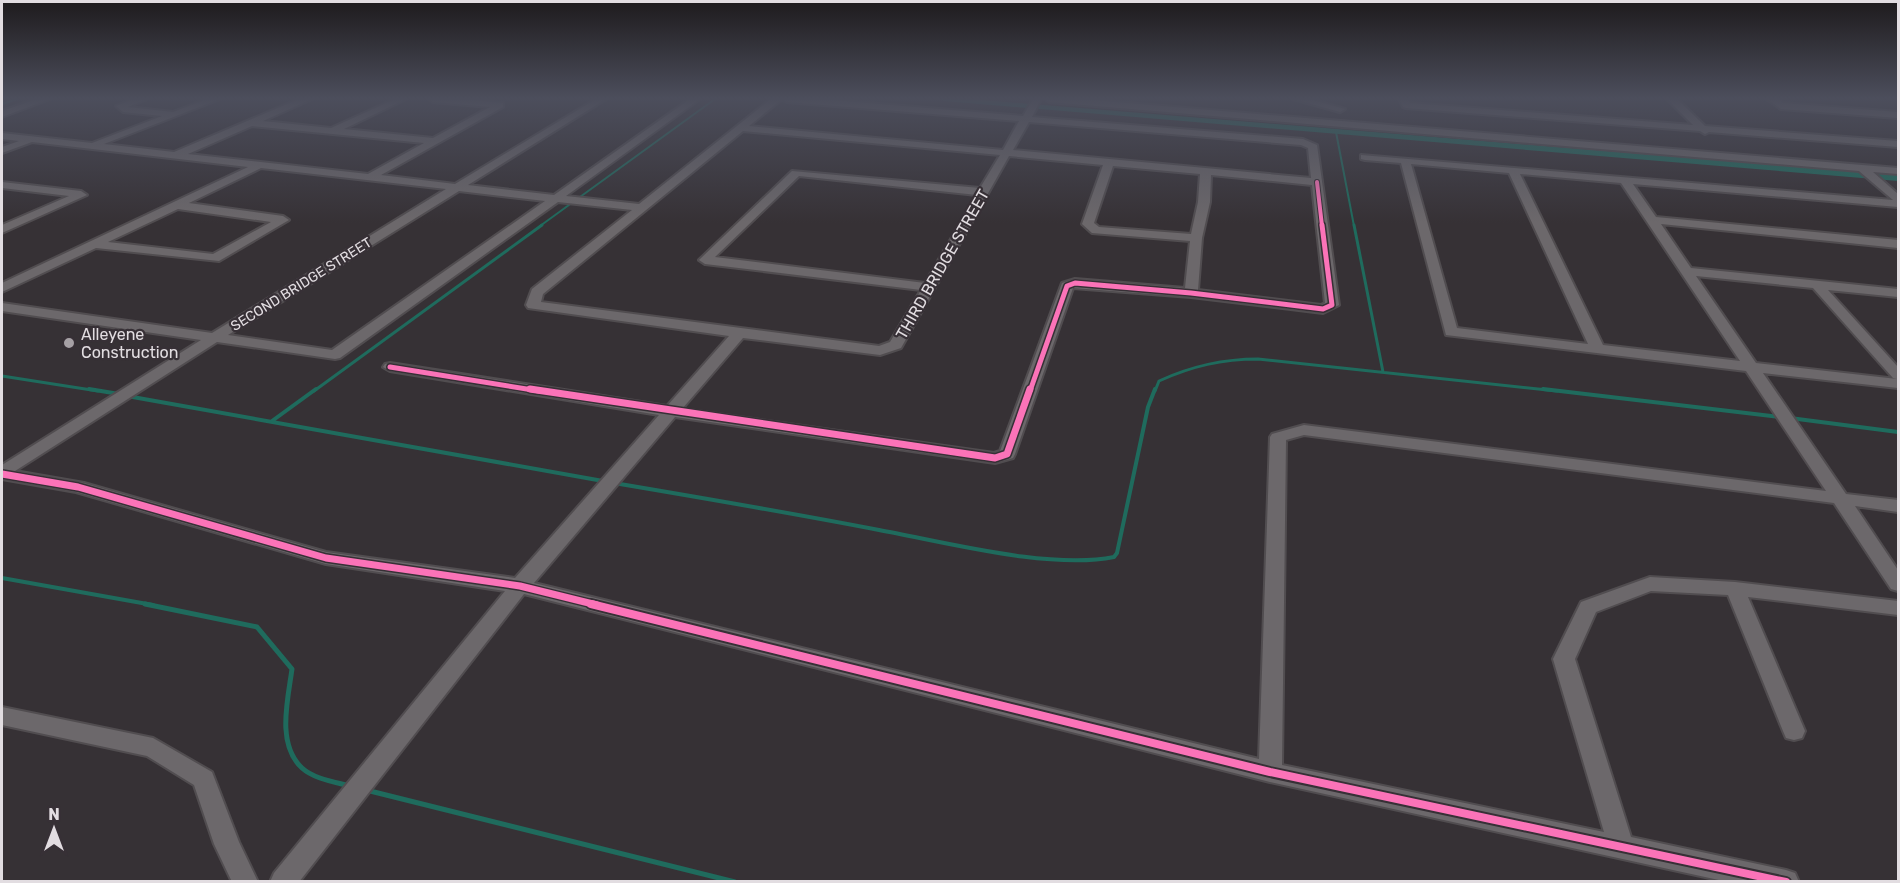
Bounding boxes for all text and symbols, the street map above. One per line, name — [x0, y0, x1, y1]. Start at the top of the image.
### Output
street label: THIRD BRIDGE STREET — [892, 186, 993, 343]
street label: SECOND BRIDGE STREET — [228, 234, 375, 335]
place label: Alleyene Construction — [81, 325, 179, 362]
marker: Alleyene Construction — [62, 336, 76, 350]
north arrow — [24, 799, 84, 859]
text: N — [48, 805, 60, 824]

